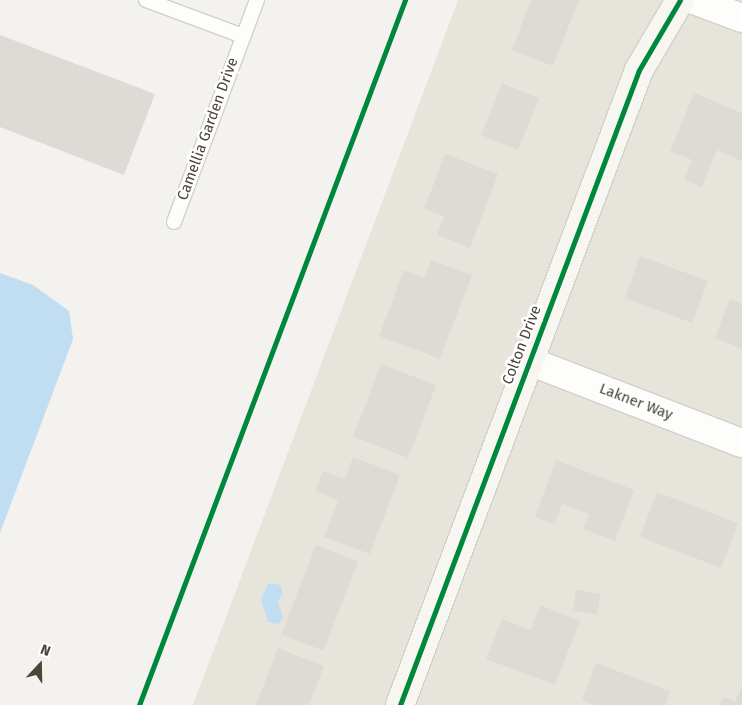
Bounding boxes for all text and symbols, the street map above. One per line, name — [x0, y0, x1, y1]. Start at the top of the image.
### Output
street label: Camellia Garden Drive — [174, 55, 242, 203]
street label: Colton Drive — [499, 303, 545, 387]
street label: Lakner Way — [597, 380, 675, 424]
north arrow — [15, 640, 65, 690]
text: N — [38, 641, 53, 660]

